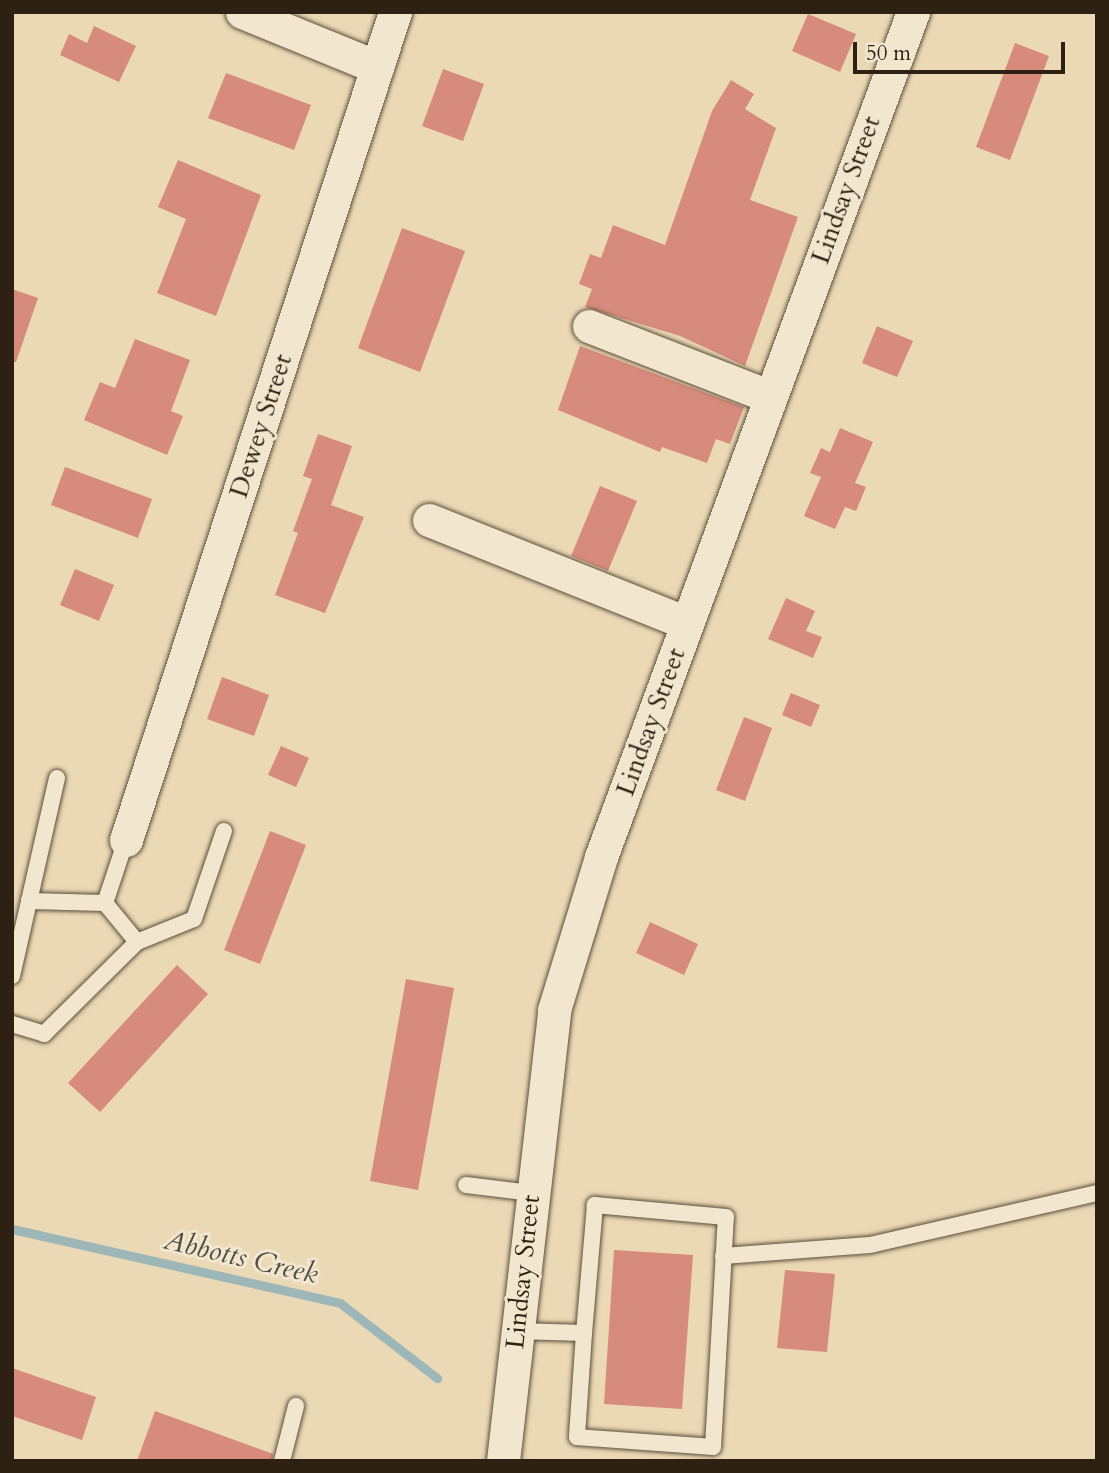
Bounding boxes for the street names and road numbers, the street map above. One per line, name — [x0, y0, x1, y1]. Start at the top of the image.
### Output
street label: Lindsay Street — [805, 112, 887, 268]
street label: Dewey Street — [223, 350, 299, 502]
street label: Lindsay Street — [610, 644, 692, 800]
street label: Lindsay Street — [499, 1193, 547, 1351]

